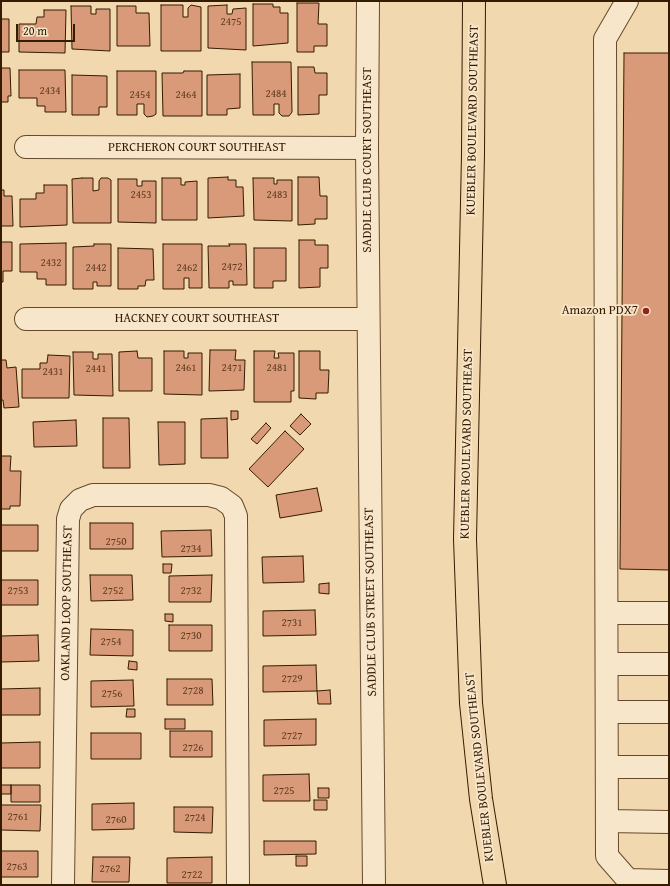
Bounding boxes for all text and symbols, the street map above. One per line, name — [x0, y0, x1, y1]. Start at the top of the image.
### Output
house number: 2475 — [220, 15, 242, 29]
scale bar — [18, 16, 77, 42]
text: 20 m — [23, 22, 47, 39]
street label: KUEBLER BOULEVARD SOUTHEAST — [464, 25, 482, 215]
street label: SADDLE CLUB COURT SOUTHEAST — [360, 67, 376, 253]
house number: 2434 — [39, 84, 61, 98]
house number: 2484 — [265, 87, 287, 101]
house number: 2454 — [129, 88, 151, 102]
house number: 2464 — [175, 88, 197, 102]
street label: PERCHERON COURT SOUTHEAST — [108, 140, 286, 156]
house number: 2453 — [130, 188, 152, 202]
house number: 2483 — [266, 188, 288, 202]
house number: 2432 — [40, 256, 62, 270]
house number: 2472 — [221, 260, 243, 274]
house number: 2442 — [85, 261, 107, 275]
house number: 2462 — [176, 261, 198, 275]
place label: Amazon PDX7 — [562, 303, 638, 319]
marker: Amazon PDX7 — [641, 306, 651, 316]
street label: HACKNEY COURT SOUTHEAST — [115, 311, 279, 327]
street label: KUEBLER BOULEVARD SOUTHEAST — [458, 349, 476, 539]
house number: 2461 — [175, 361, 197, 375]
house number: 2471 — [221, 361, 243, 375]
house number: 2481 — [266, 361, 288, 375]
house number: 2441 — [85, 362, 107, 376]
house number: 2431 — [42, 365, 64, 379]
street label: SADDLE CLUB STREET SOUTHEAST — [362, 507, 380, 697]
street label: OAKLAND LOOP SOUTHEAST — [58, 525, 76, 681]
house number: 2750 — [105, 535, 127, 549]
house number: 2734 — [180, 542, 202, 556]
house number: 2753 — [7, 584, 29, 598]
house number: 2752 — [102, 584, 124, 598]
house number: 2732 — [180, 584, 202, 598]
house number: 2731 — [281, 616, 303, 630]
house number: 2730 — [180, 629, 202, 643]
house number: 2754 — [100, 635, 122, 649]
house number: 2729 — [281, 672, 303, 686]
street label: KUEBLER BOULEVARD SOUTHEAST — [462, 672, 498, 862]
house number: 2728 — [182, 684, 204, 698]
house number: 2756 — [101, 687, 123, 701]
house number: 2727 — [281, 729, 303, 743]
house number: 2726 — [182, 741, 204, 755]
house number: 2725 — [273, 784, 295, 798]
house number: 2761 — [7, 810, 29, 824]
house number: 2724 — [184, 811, 206, 825]
house number: 2760 — [105, 813, 127, 827]
house number: 2763 — [6, 860, 28, 874]
house number: 2762 — [99, 862, 121, 876]
house number: 2722 — [181, 868, 203, 882]

